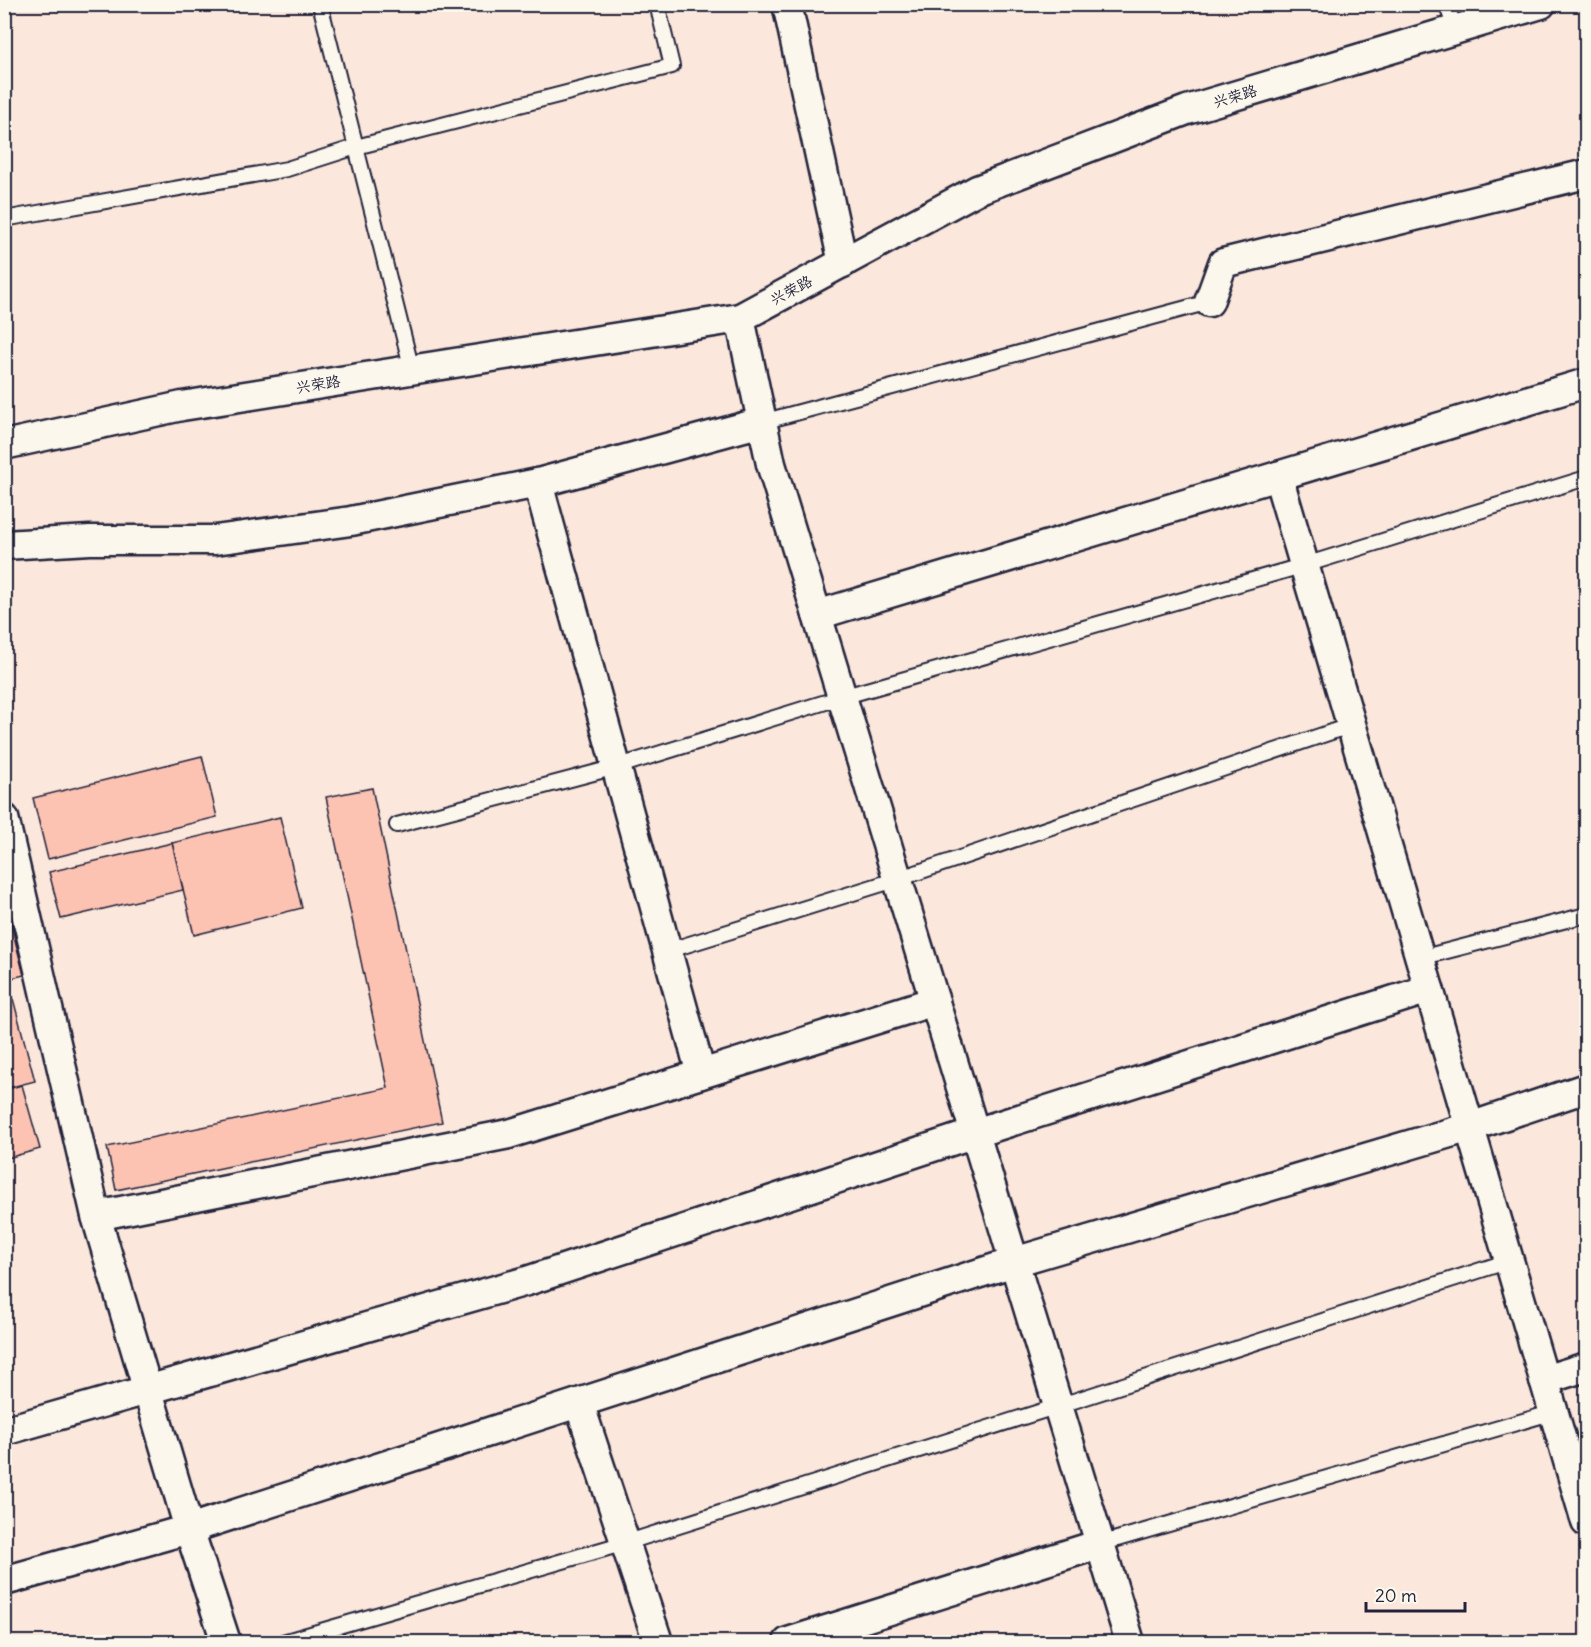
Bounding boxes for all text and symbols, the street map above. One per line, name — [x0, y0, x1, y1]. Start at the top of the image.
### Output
street label: 兴荣路 — [1211, 80, 1259, 112]
street label: 兴荣路 — [767, 271, 815, 309]
street label: 兴荣路 — [294, 371, 342, 397]
scale bar — [1366, 1575, 1465, 1613]
text: 20 m — [1375, 1584, 1417, 1607]

